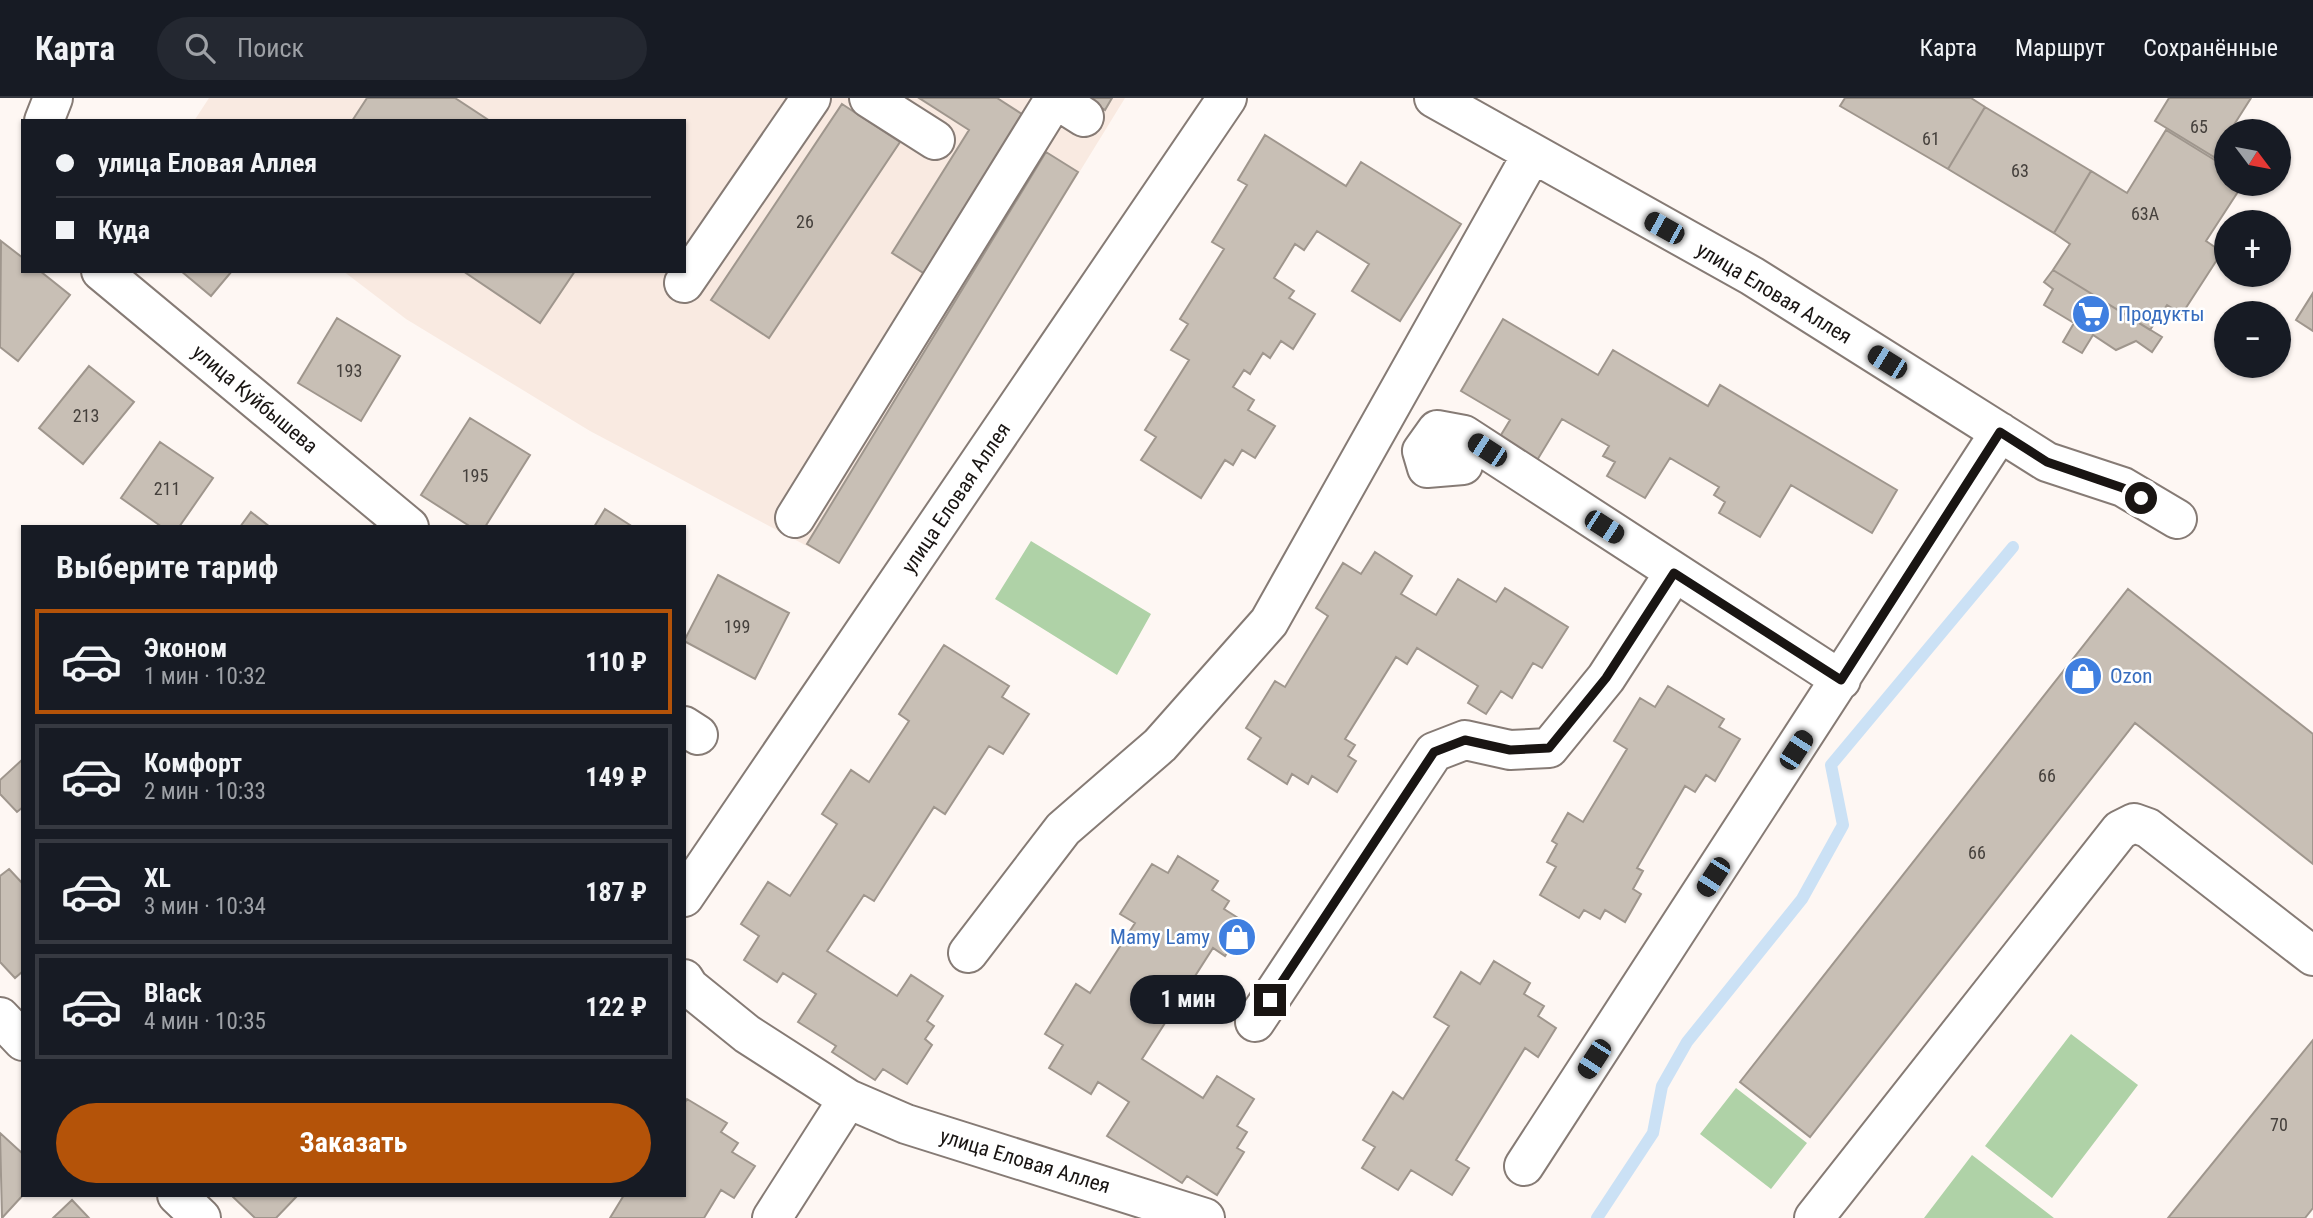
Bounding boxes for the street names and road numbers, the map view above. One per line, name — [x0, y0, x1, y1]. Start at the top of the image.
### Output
street label: улица Еловая Аллея — [1692, 237, 1856, 349]
street label: улица Куйбышева — [187, 340, 323, 458]
street label: улица Еловая Аллея — [897, 418, 1015, 578]
street label: улица Еловая Аллея — [937, 1124, 1113, 1198]

